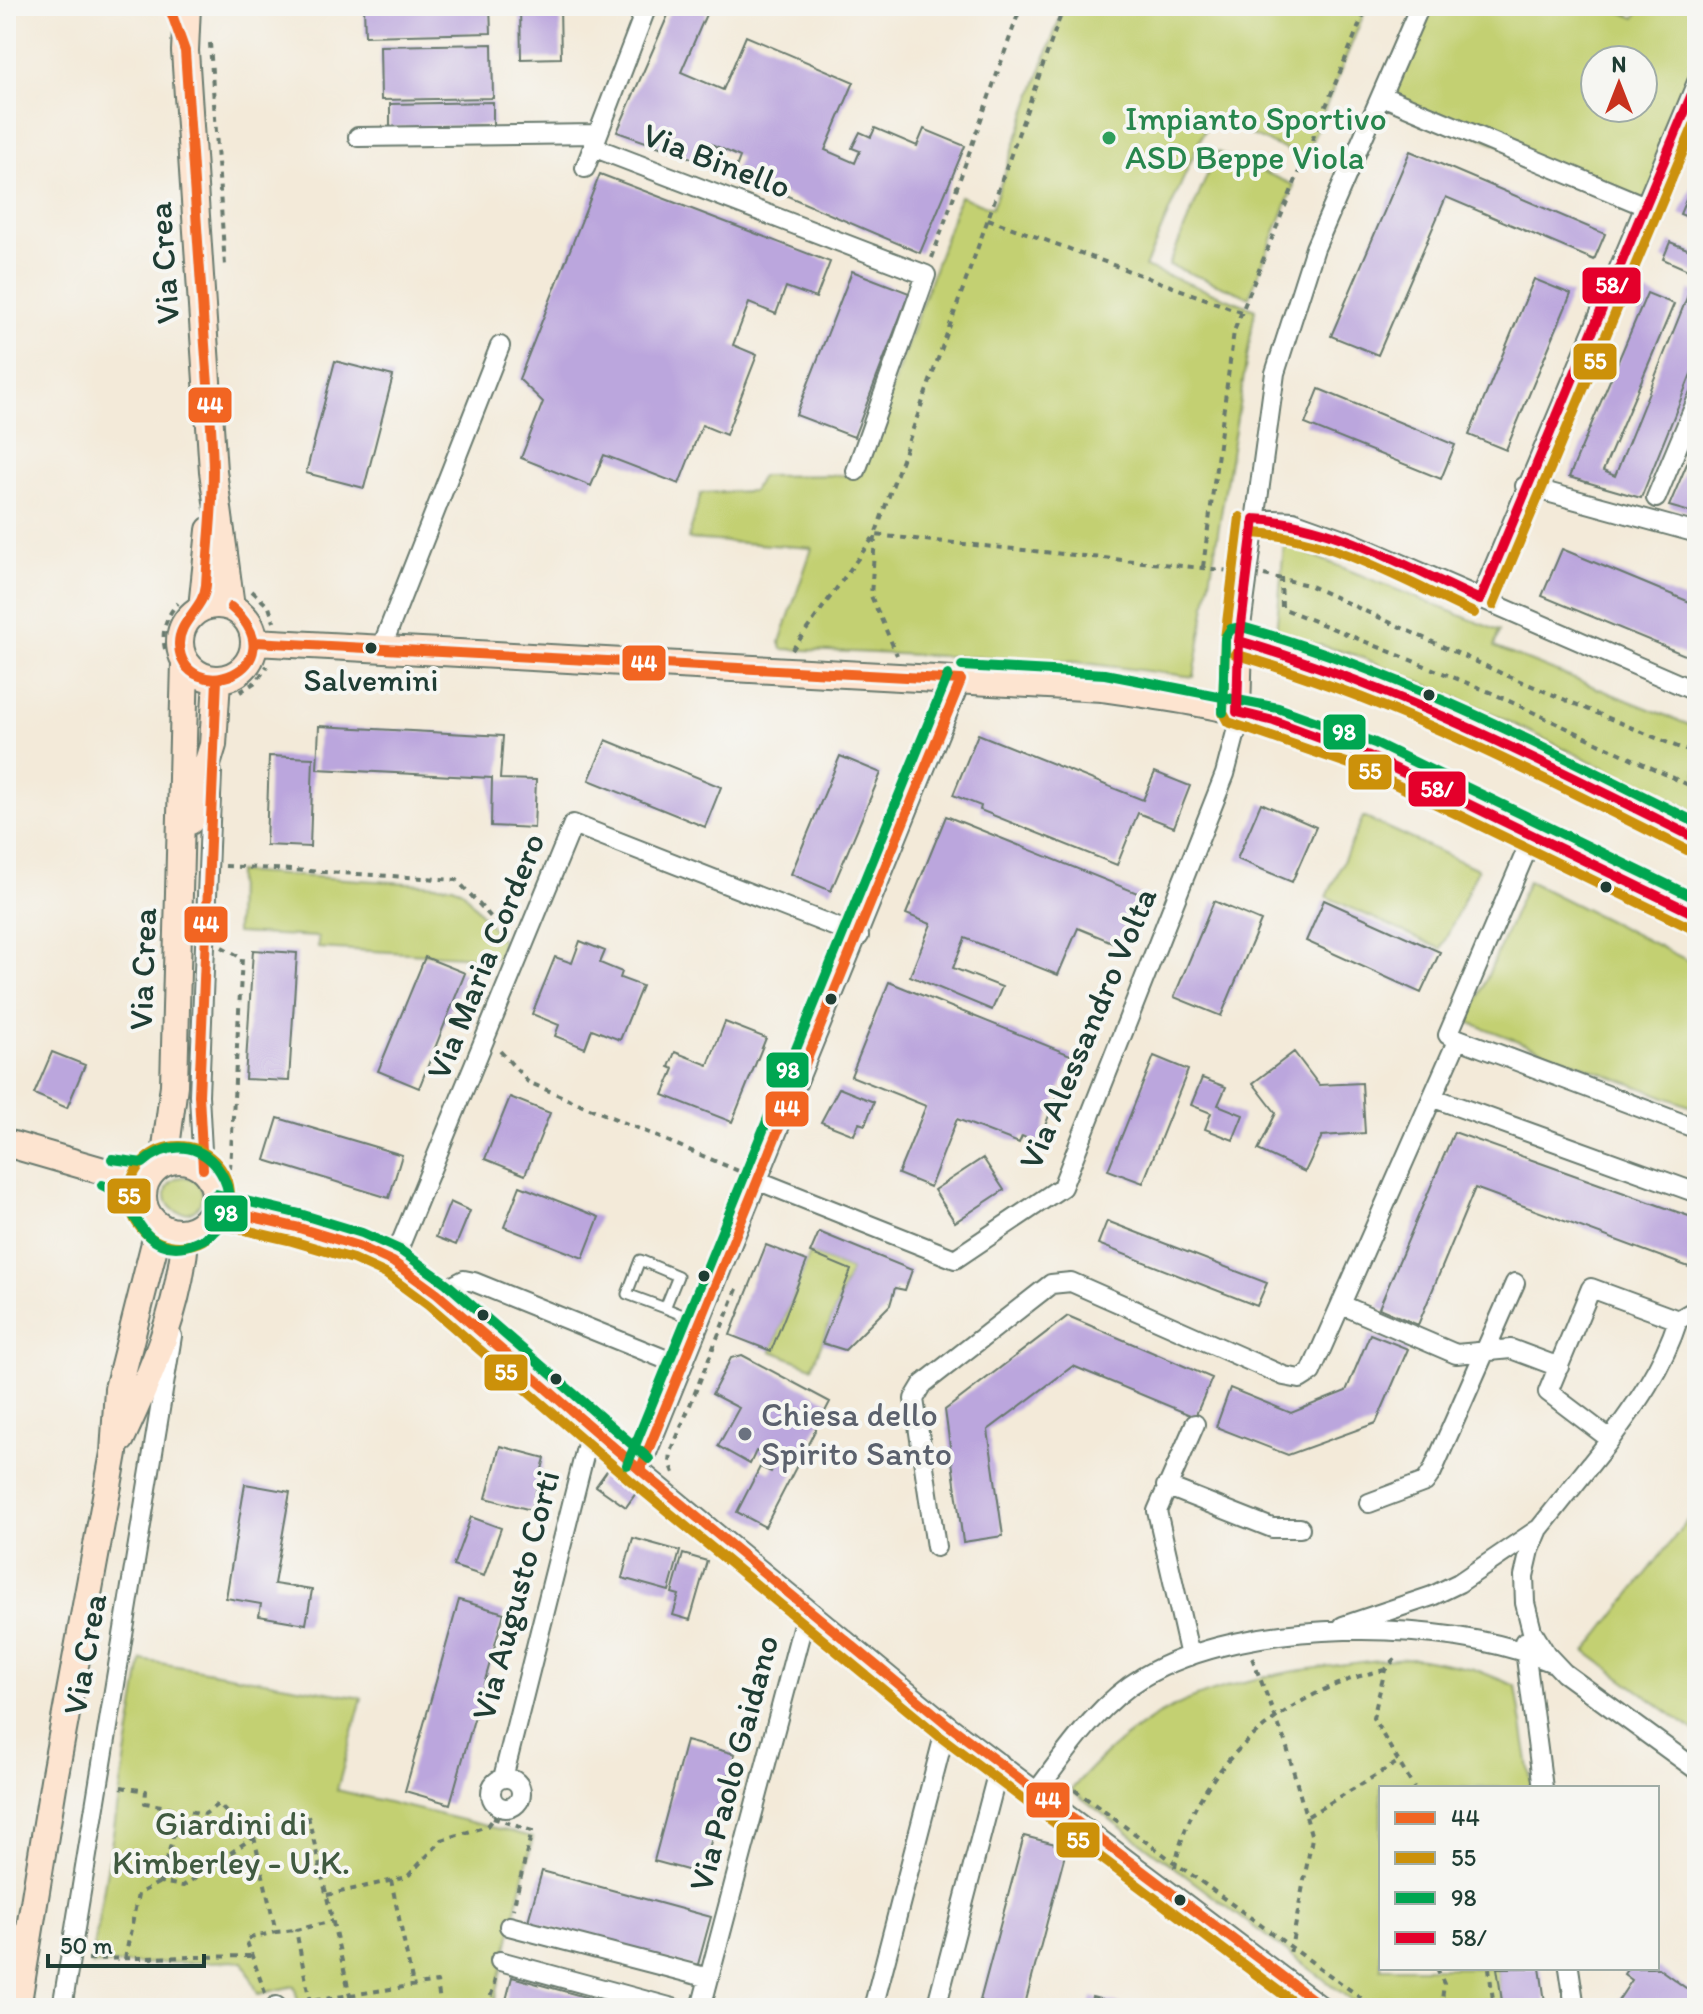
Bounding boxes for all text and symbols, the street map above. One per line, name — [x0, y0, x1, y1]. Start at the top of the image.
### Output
north arrow — [1579, 44, 1659, 124]
text: N — [1612, 51, 1626, 78]
place label: Impianto Sportivo ASD Beppe Viola — [1125, 98, 1387, 178]
street label: Via Binello — [637, 114, 797, 207]
marker: Impianto Sportivo ASD Beppe Viola — [1100, 129, 1118, 147]
street label: Via Crea — [139, 200, 188, 326]
line badge: 58/ — [1581, 266, 1642, 305]
text: 58/ — [1596, 272, 1629, 299]
line badge: 55 — [1572, 342, 1618, 381]
text: 55 — [1583, 348, 1607, 375]
line badge: 44 — [187, 386, 233, 424]
text: 44 — [197, 392, 224, 419]
marker: Salvemini — [363, 640, 379, 656]
line badge: 44 — [621, 644, 667, 682]
text: 44 — [631, 650, 658, 677]
place label: Salvemini — [303, 661, 439, 699]
unlabelled marker — [1421, 687, 1437, 703]
line badge: 98 — [1322, 713, 1367, 751]
text: 98 — [1332, 719, 1356, 746]
line badge: 55 — [1347, 753, 1393, 791]
text: 55 — [1358, 758, 1382, 785]
line badge: 58/ — [1407, 770, 1467, 808]
text: 58/ — [1421, 776, 1454, 803]
street label: Via Maria Cordero — [417, 827, 554, 1085]
unlabelled marker — [1598, 879, 1614, 895]
street label: Via Alessandro Volta — [1010, 881, 1165, 1175]
line badge: 44 — [183, 905, 229, 944]
street label: Via Crea — [120, 907, 165, 1031]
text: 44 — [193, 911, 220, 938]
unlabelled marker — [823, 991, 839, 1007]
line badge: 98 — [765, 1051, 810, 1089]
text: 98 — [776, 1057, 800, 1084]
line badge: 44 — [764, 1090, 810, 1128]
text: 44 — [774, 1095, 801, 1122]
line badge: 55 — [106, 1177, 152, 1215]
text: 55 — [117, 1183, 141, 1210]
line badge: 98 — [203, 1194, 249, 1233]
text: 98 — [214, 1200, 238, 1227]
unlabelled marker — [696, 1268, 712, 1284]
unlabelled marker — [475, 1307, 491, 1323]
line badge: 55 — [483, 1353, 529, 1392]
text: 55 — [494, 1359, 518, 1386]
unlabelled marker — [548, 1371, 564, 1387]
place label: Chiesa dello Spirito Santo — [761, 1394, 952, 1474]
marker: Chiesa dello Spirito Santo — [736, 1425, 754, 1443]
street label: Via Augusto Corti — [462, 1466, 569, 1725]
street label: Via Crea — [54, 1590, 115, 1718]
street label: Via Paolo Gaidano — [680, 1631, 787, 1896]
line badge: 44 — [1025, 1781, 1071, 1819]
legend — [1379, 1786, 1659, 1970]
text: 44 — [1035, 1787, 1062, 1814]
park label: Giardini di Kimberley - U.K. — [112, 1803, 350, 1883]
text: 44 — [1451, 1803, 1480, 1832]
line badge: 55 — [1055, 1821, 1101, 1859]
text: 55 — [1066, 1827, 1090, 1854]
text: 55 — [1451, 1843, 1476, 1872]
text: 98 — [1451, 1883, 1477, 1912]
unlabelled marker — [1172, 1892, 1188, 1908]
scale bar — [48, 1918, 204, 1968]
text: 58/ — [1451, 1923, 1487, 1952]
text: 50 m — [60, 1931, 113, 1960]

